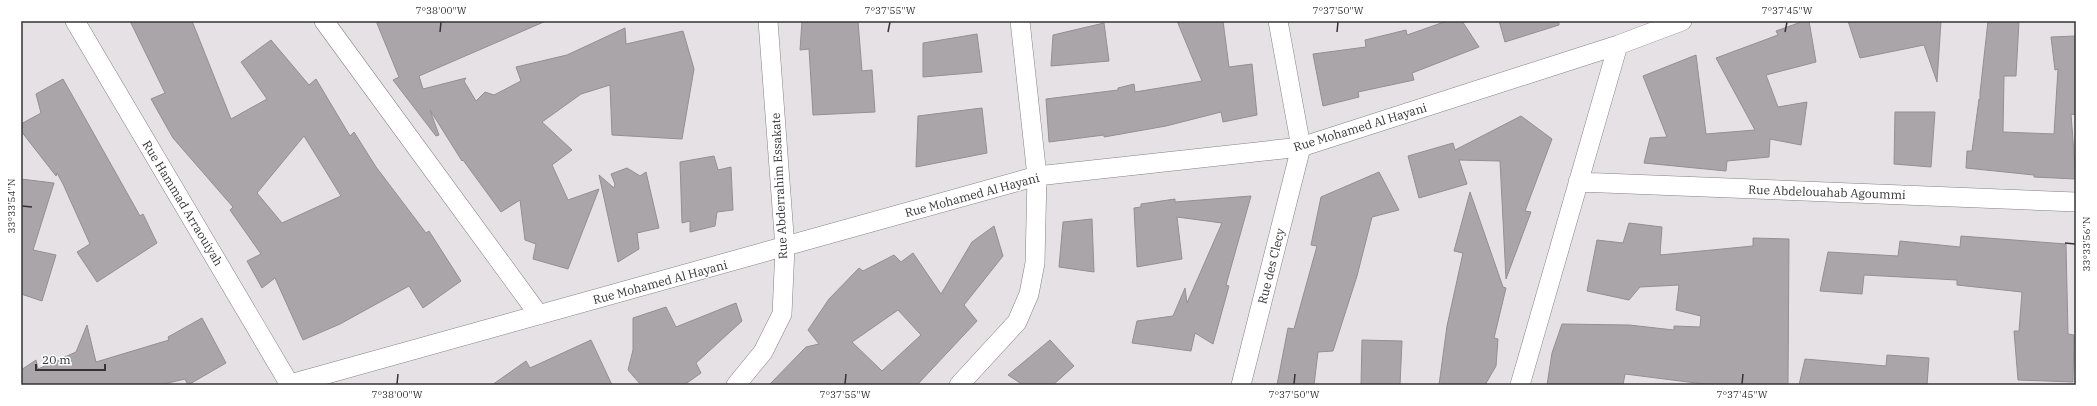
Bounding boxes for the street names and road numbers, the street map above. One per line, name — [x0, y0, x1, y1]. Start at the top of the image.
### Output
street label: Rue Mohamed Al Hayani — [1292, 100, 1429, 154]
street label: Rue Abderrahim Essakate — [768, 112, 790, 260]
street label: Rue Hammad Arraouiyah — [140, 137, 227, 269]
street label: Rue Mohamed Al Hayani — [903, 170, 1041, 220]
street label: Rue Abdelouahab Agoummi — [1748, 182, 1906, 202]
street label: Rue des Clecy — [1254, 226, 1288, 305]
street label: Rue Mohamed Al Hayani — [591, 257, 729, 307]

